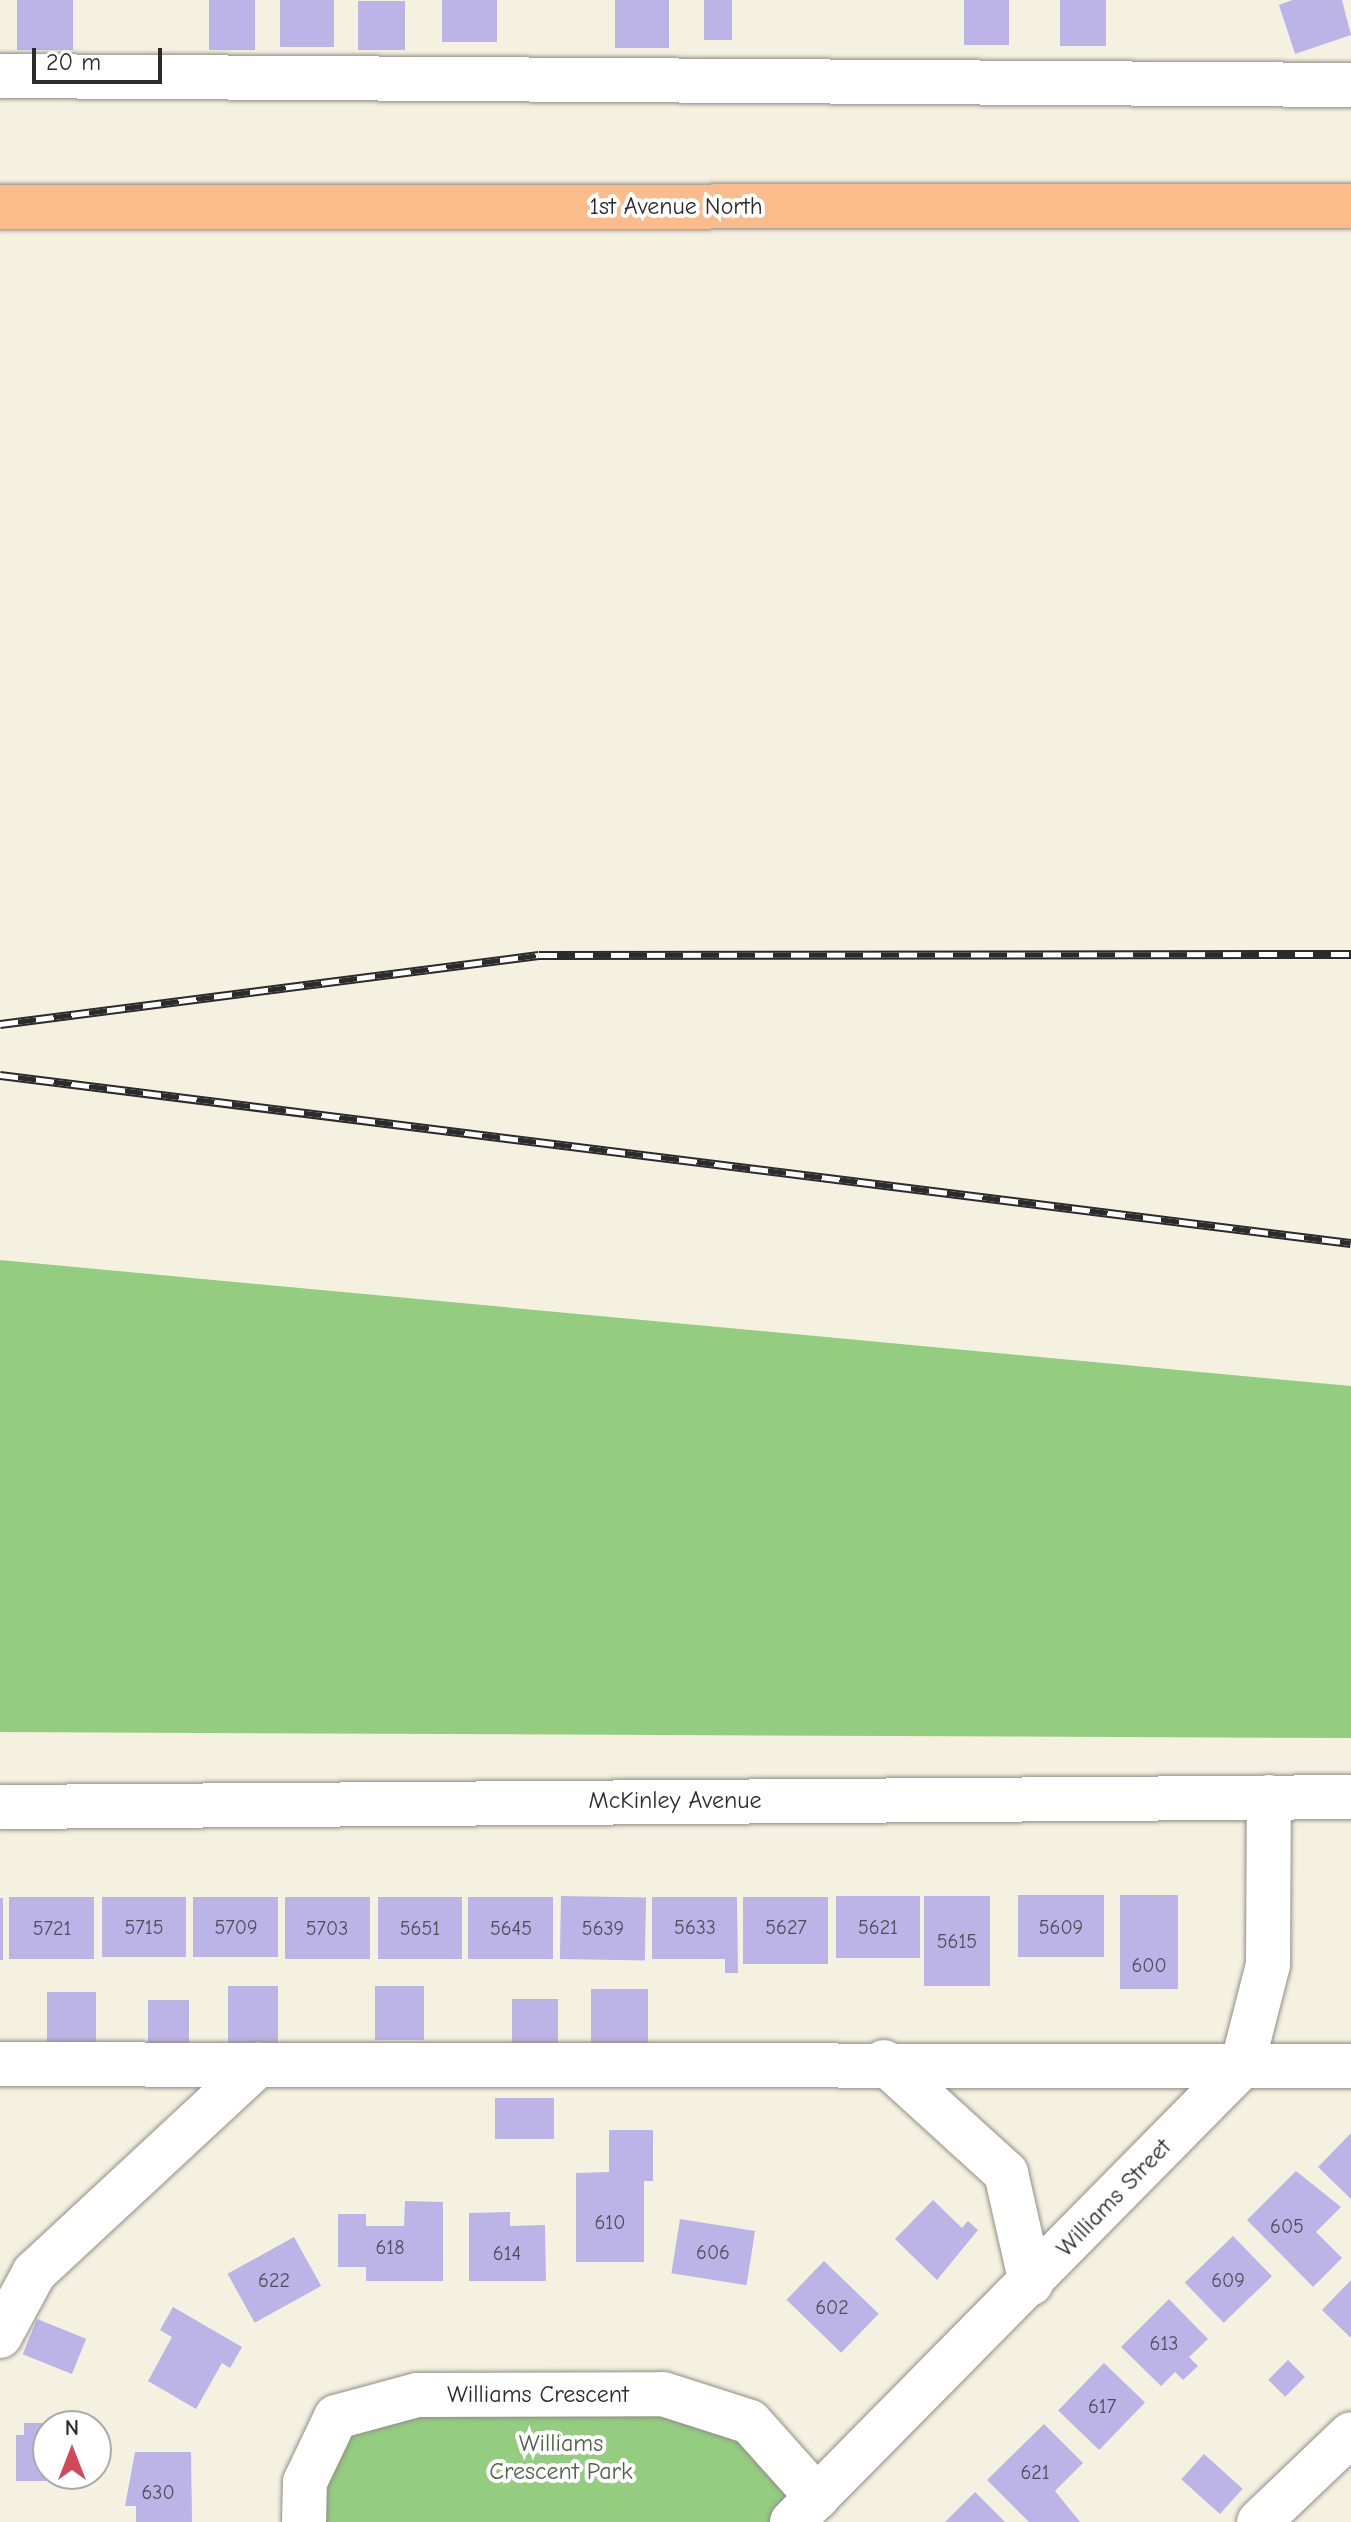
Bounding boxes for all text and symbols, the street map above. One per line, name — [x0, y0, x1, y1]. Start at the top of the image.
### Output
scale bar — [36, 32, 166, 82]
text: 20 m — [46, 48, 101, 76]
street label: 1st Avenue North — [589, 193, 763, 221]
street label: McKinley Avenue — [589, 1787, 761, 1815]
house number: 5715 — [124, 1915, 164, 1939]
house number: 5709 — [214, 1915, 258, 1939]
house number: 5633 — [674, 1915, 716, 1939]
house number: 5627 — [765, 1915, 807, 1939]
house number: 5621 — [858, 1915, 898, 1939]
house number: 5609 — [1039, 1915, 1083, 1939]
house number: 5721 — [33, 1916, 71, 1940]
house number: 5703 — [306, 1916, 348, 1940]
house number: 5651 — [400, 1916, 440, 1940]
house number: 5645 — [490, 1916, 532, 1940]
house number: 5639 — [582, 1916, 624, 1940]
house number: 5615 — [937, 1929, 977, 1953]
house number: 600 — [1131, 1953, 1167, 1977]
street label: Williams Street — [1051, 2133, 1177, 2263]
house number: 610 — [595, 2210, 625, 2234]
house number: 605 — [1270, 2214, 1304, 2238]
house number: 618 — [375, 2235, 405, 2259]
house number: 606 — [696, 2240, 730, 2264]
house number: 614 — [493, 2241, 521, 2265]
house number: 622 — [258, 2268, 290, 2292]
house number: 609 — [1211, 2268, 1245, 2292]
house number: 602 — [815, 2295, 849, 2319]
house number: 613 — [1150, 2331, 1178, 2355]
street label: Williams Crescent — [447, 2381, 629, 2409]
house number: 617 — [1088, 2394, 1116, 2418]
north arrow — [32, 2410, 112, 2490]
text: N — [65, 2415, 79, 2441]
park label: Williams Crescent Park — [489, 2430, 633, 2486]
house number: 621 — [1020, 2460, 1050, 2484]
house number: 630 — [141, 2480, 175, 2504]

